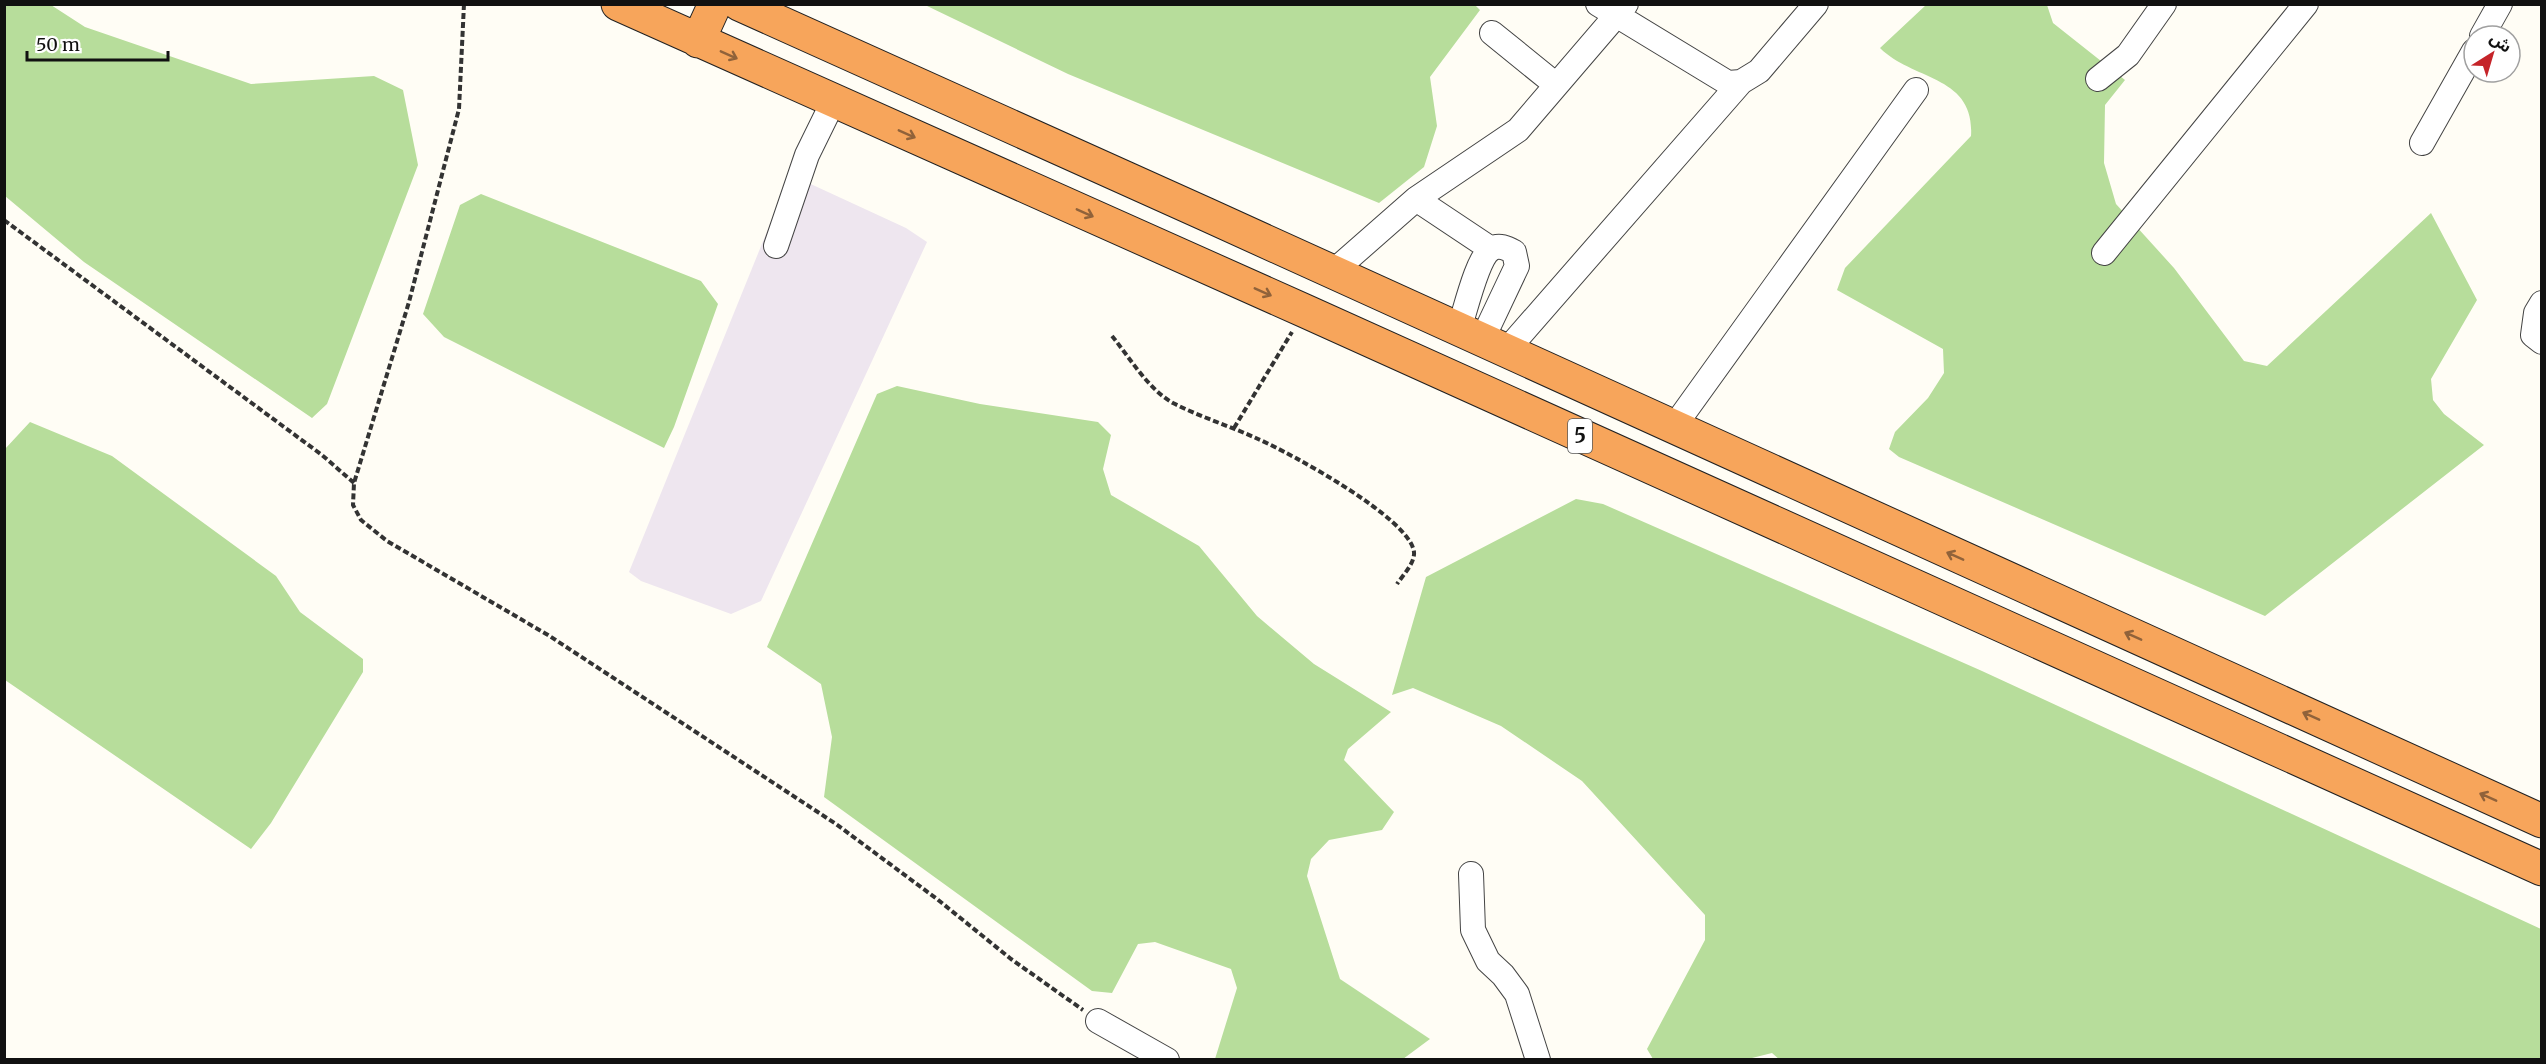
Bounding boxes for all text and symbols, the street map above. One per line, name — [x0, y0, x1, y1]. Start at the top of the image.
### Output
scale bar — [27, 24, 168, 62]
north arrow — [2462, 24, 2522, 84]
text: ش — [2486, 27, 2516, 57]
text: 50 m — [36, 33, 80, 56]
one-way arrow — [720, 50, 738, 61]
one-way arrow — [898, 130, 916, 141]
one-way arrow — [1076, 208, 1094, 220]
one-way arrow — [1254, 287, 1272, 299]
road number: 5 — [1568, 419, 1592, 453]
one-way arrow — [1947, 549, 1965, 561]
one-way arrow — [2125, 630, 2143, 641]
one-way arrow — [2302, 710, 2320, 722]
one-way arrow — [2480, 791, 2498, 802]

